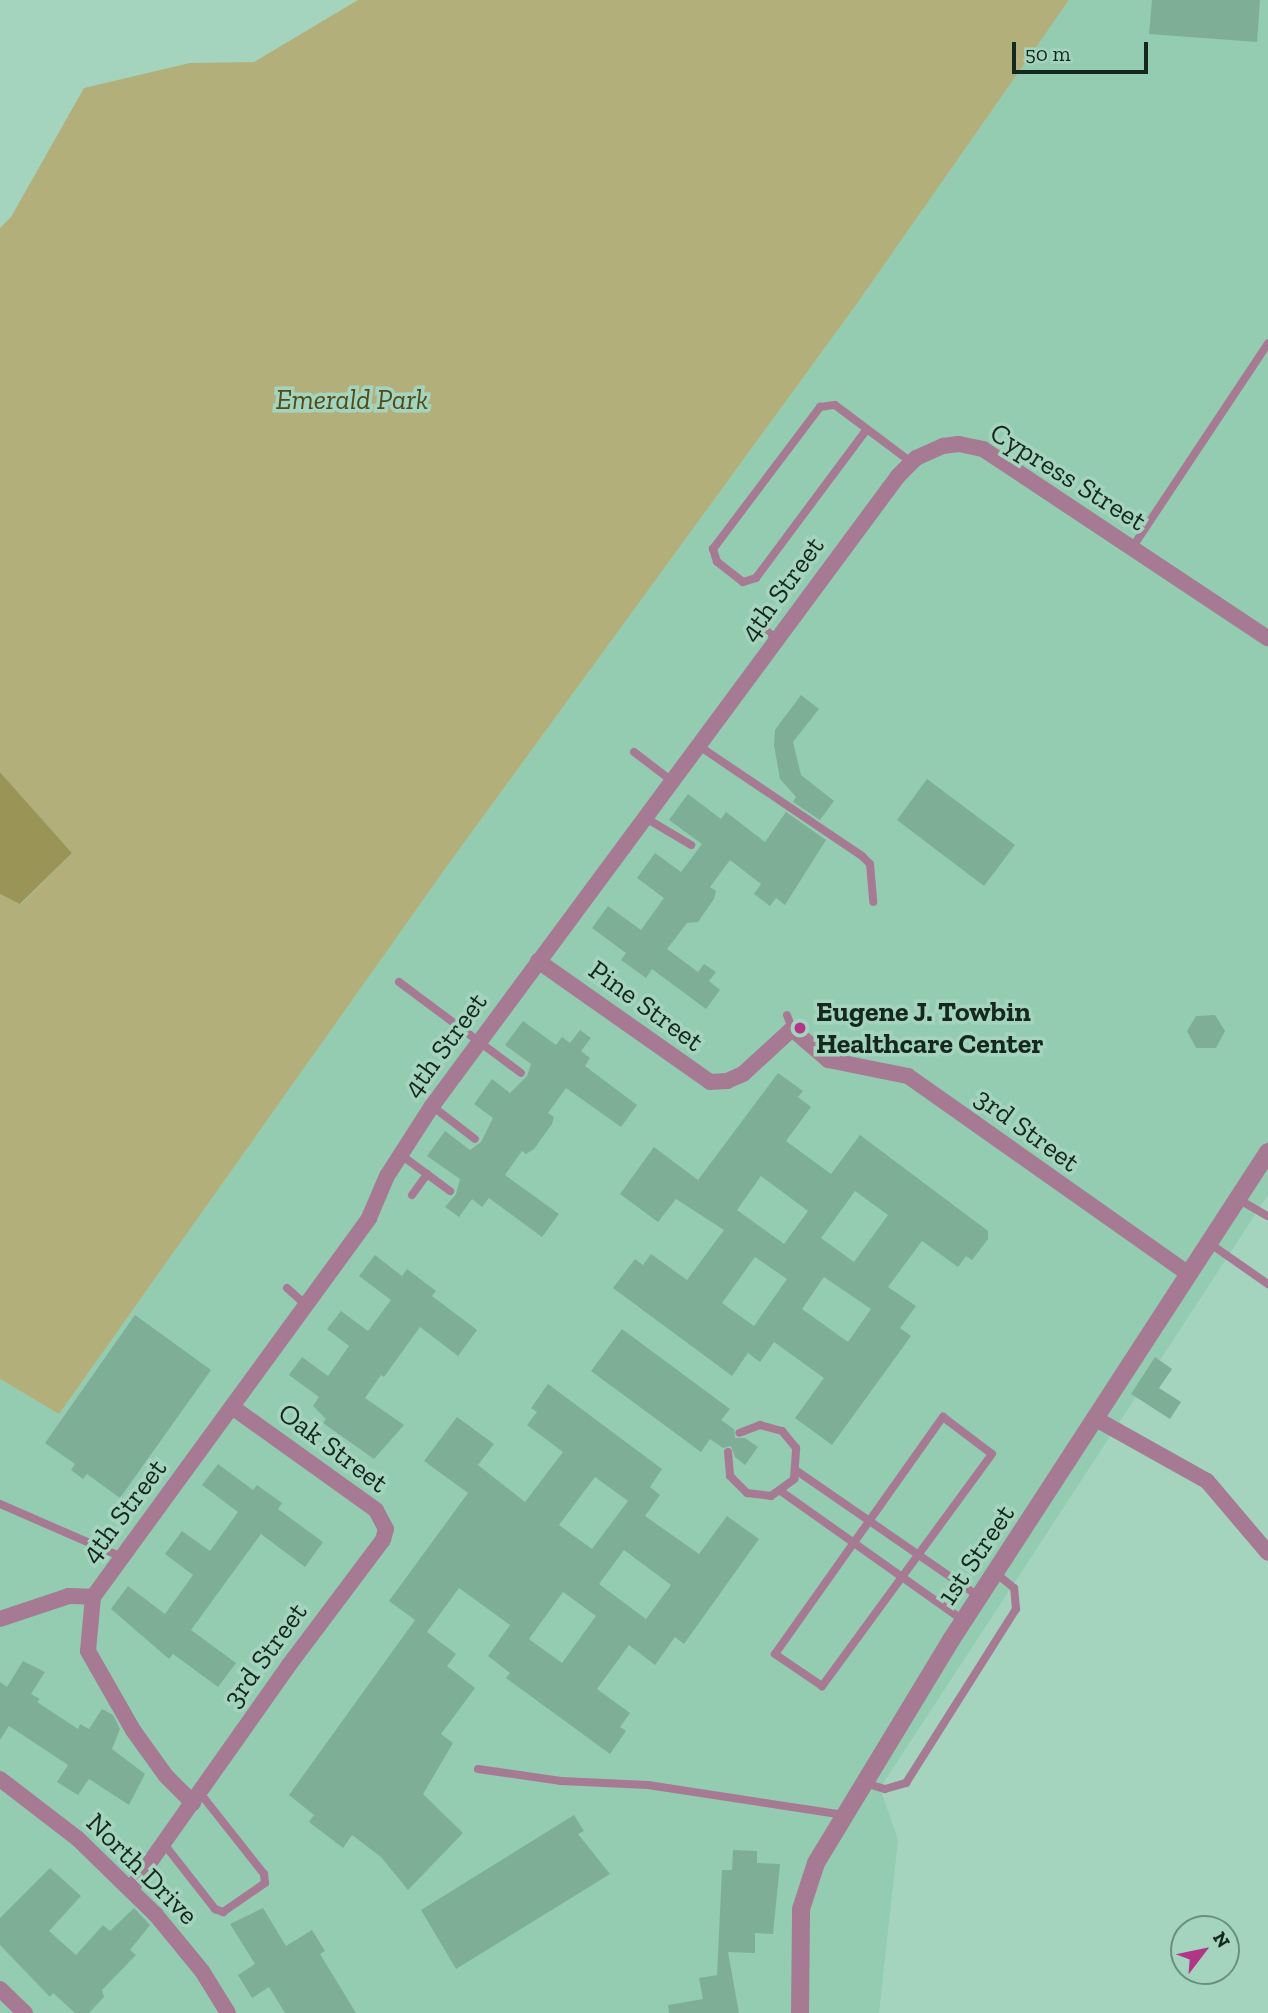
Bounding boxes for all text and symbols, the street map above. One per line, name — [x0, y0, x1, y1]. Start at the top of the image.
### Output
scale bar — [1016, 28, 1152, 72]
text: 50 m — [1025, 41, 1071, 66]
park label: Emerald Park — [276, 383, 428, 417]
street label: Cypress Street — [984, 416, 1152, 538]
street label: 4th Street — [733, 530, 831, 648]
street label: Pine Street — [582, 953, 710, 1059]
street label: 4th Street — [396, 986, 494, 1104]
place label: Eugene J. Towbin Healthcare Center — [816, 995, 1043, 1061]
marker: Eugene J. Towbin Healthcare Center — [790, 1018, 810, 1038]
street label: 3rd Street — [968, 1081, 1086, 1179]
street label: Oak Street — [272, 1396, 394, 1500]
street label: 4th Street — [74, 1452, 174, 1570]
street label: 1st Street — [930, 1499, 1022, 1611]
street label: 3rd Street — [216, 1596, 314, 1714]
street label: North Drive — [79, 1806, 205, 1932]
north arrow — [1170, 1915, 1240, 1985]
text: N — [1208, 1927, 1235, 1952]

